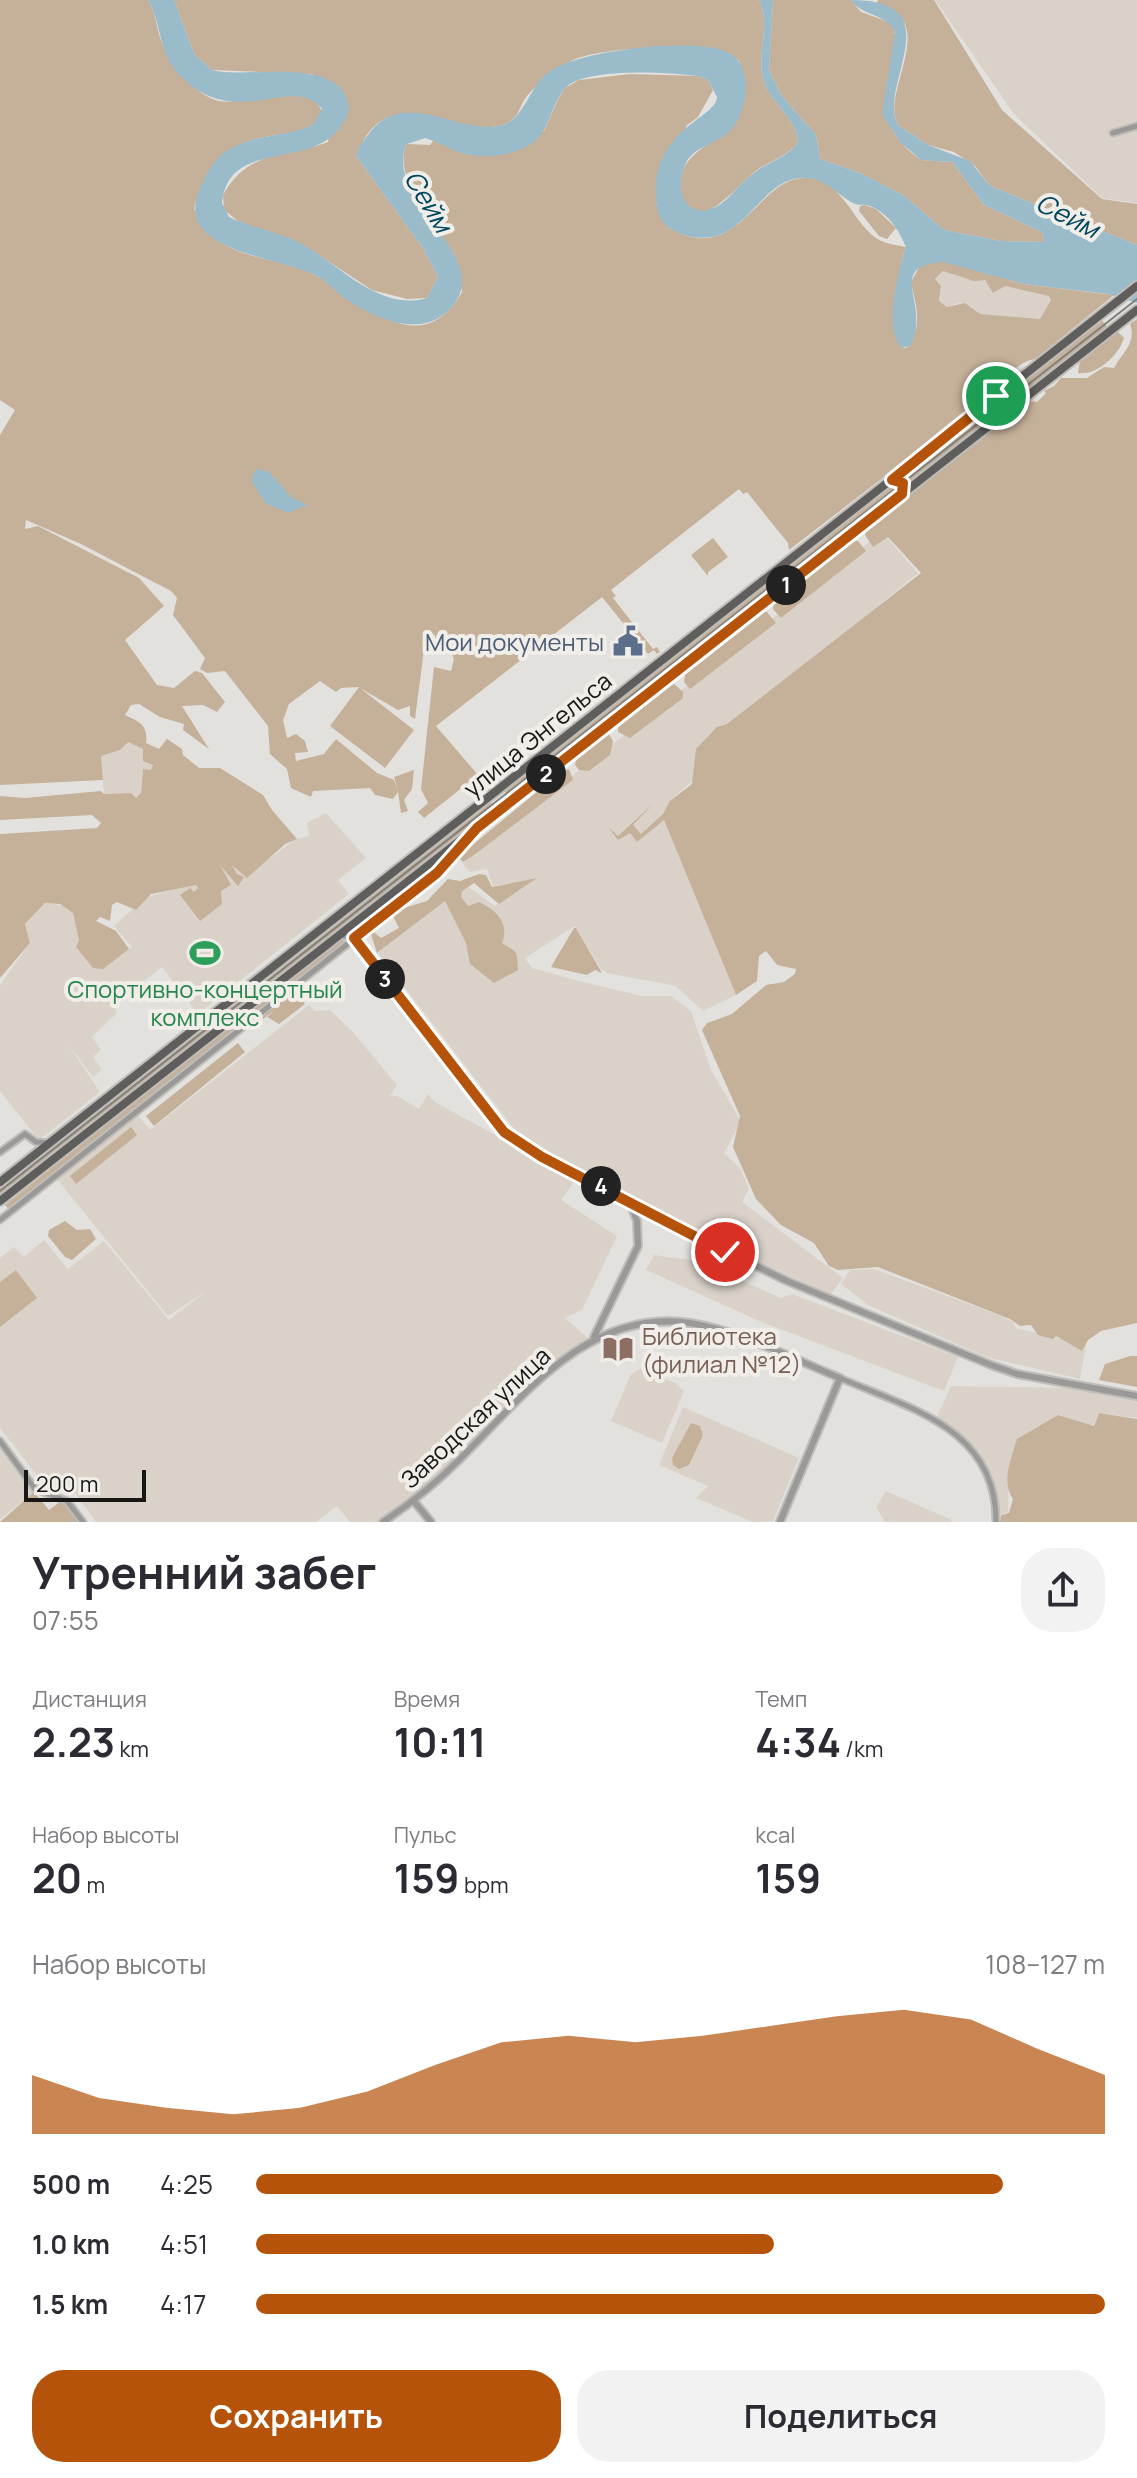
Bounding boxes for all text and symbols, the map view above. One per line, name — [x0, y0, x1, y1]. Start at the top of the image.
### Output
water label: Сейм — [396, 163, 463, 241]
water label: Сейм — [1030, 184, 1108, 247]
pin — [962, 362, 1030, 430]
icon: arrive — [974, 374, 1018, 418]
pin: 1 — [766, 565, 806, 605]
text: 1 — [781, 570, 791, 600]
public building icon: Мои документы — [611, 624, 645, 658]
place label: Мои документы — [425, 625, 604, 658]
street label: улица Энгельса — [456, 664, 618, 804]
pin: 2 — [526, 754, 566, 794]
text: 2 — [539, 759, 553, 789]
sports icon: Спортивно-концертный комплекс — [188, 936, 222, 970]
pin: 3 — [365, 959, 405, 999]
text: 3 — [379, 964, 391, 994]
place label: Спортивно-концертный комплекс — [67, 972, 343, 1033]
pin: 4 — [581, 1166, 621, 1206]
text: 4 — [594, 1171, 608, 1201]
pin — [691, 1218, 759, 1286]
icon: check — [703, 1230, 747, 1274]
place label: Библиотека (филиал №12) — [642, 1319, 801, 1380]
library icon: Библиотека (филиал №12) — [601, 1332, 635, 1366]
street label: Заводская улица — [393, 1339, 557, 1495]
scale bar — [24, 1466, 146, 1502]
text: 200 m — [36, 1469, 98, 1499]
text: Утренний забег — [32, 1542, 376, 1602]
button: share — [1021, 1548, 1105, 1632]
text: 07:55 — [32, 1602, 99, 1638]
text: Дистанция — [32, 1684, 147, 1714]
text: Время — [394, 1684, 460, 1714]
text: Темп — [755, 1684, 807, 1714]
text: 2.23 — [32, 1714, 115, 1769]
text: 10:11 — [394, 1714, 486, 1769]
text: 4:34 — [755, 1714, 841, 1769]
text: km — [115, 1734, 149, 1764]
text: /km — [841, 1734, 883, 1764]
text: Набор высоты — [32, 1820, 180, 1850]
text: Пульс — [394, 1820, 457, 1850]
text: kcal — [755, 1820, 795, 1850]
text: 20 — [32, 1850, 82, 1905]
text: 159 — [394, 1850, 459, 1905]
text: 159 — [755, 1850, 821, 1905]
text: m — [82, 1870, 105, 1900]
text: bpm — [459, 1870, 509, 1900]
text: Набор высоты — [32, 1946, 206, 1982]
text: 108–127 m — [985, 1946, 1105, 1982]
text: 500 m — [32, 2166, 110, 2202]
text: 4:25 — [160, 2166, 213, 2202]
text: 1.0 km — [32, 2226, 110, 2262]
text: 4:51 — [160, 2226, 208, 2262]
text: 1.5 km — [32, 2286, 108, 2322]
text: 4:17 — [160, 2286, 206, 2322]
button: Сохранить — [32, 2370, 561, 2462]
button: Поделиться — [577, 2370, 1105, 2462]

